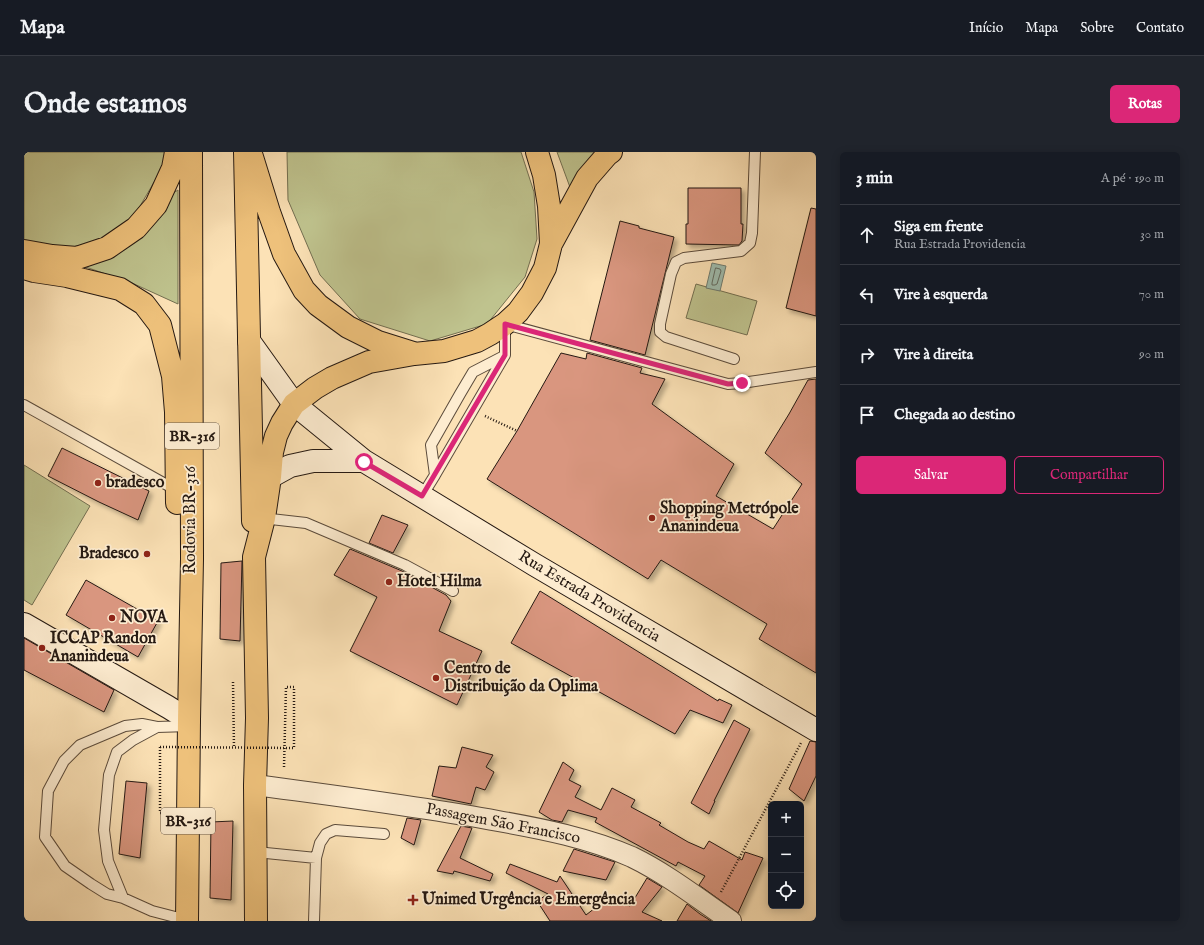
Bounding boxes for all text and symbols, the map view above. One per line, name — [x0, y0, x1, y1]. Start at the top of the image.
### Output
text: Mapa — [20, 16, 65, 40]
text: Início — [969, 19, 1003, 37]
text: Mapa — [1025, 19, 1058, 37]
text: Sobre — [1080, 19, 1114, 37]
text: Contato — [1136, 19, 1184, 37]
button: Rotas — [1110, 85, 1180, 123]
text: Onde estamos — [24, 87, 187, 122]
text: 3 min — [856, 168, 893, 189]
text: A pé · 190 m — [1101, 170, 1164, 187]
text: Siga em frente — [894, 217, 983, 236]
icon: ahead — [856, 224, 878, 246]
text: 30 m — [1140, 226, 1164, 243]
text: Rua Estrada Providencia — [894, 236, 1026, 253]
icon: left — [856, 284, 878, 306]
text: Vire à esquerda — [894, 285, 987, 304]
text: 70 m — [1139, 286, 1164, 303]
icon: right — [856, 344, 878, 366]
text: Vire à direita — [894, 345, 973, 364]
text: 90 m — [1139, 346, 1164, 363]
route end — [733, 374, 751, 392]
icon: arrive — [856, 404, 878, 426]
text: Chegada ao destino — [894, 405, 1015, 424]
road number: BR-316 — [165, 423, 219, 449]
route start — [355, 453, 373, 471]
button: Salvar — [856, 456, 1006, 494]
button: Compartilhar — [1014, 456, 1164, 494]
street label: Rodovia BR-316 — [181, 466, 201, 574]
place label: bradesco — [105, 473, 165, 493]
marker: bradesco — [93, 478, 103, 488]
place label: Shopping Metrópole Ananindeua — [659, 499, 799, 537]
marker: Shopping Metrópole Ananindeua — [647, 513, 657, 523]
place label: Bradesco — [79, 544, 139, 564]
street label: Rua Estrada Providencia — [514, 547, 664, 647]
marker: Bradesco — [142, 549, 152, 559]
place label: Hotel Hilma — [397, 572, 483, 592]
marker: Hotel Hilma — [384, 577, 394, 587]
place label: NOVA — [119, 608, 168, 628]
marker: NOVA — [107, 613, 117, 623]
place label: ICCAP Randon Ananindeua — [49, 629, 157, 667]
marker: ICCAP Randon Ananindeua — [37, 643, 47, 653]
place label: Centro de Distribuição da Oplima — [444, 659, 599, 697]
marker: Centro de Distribuição da Oplima — [431, 673, 441, 683]
street label: Passagem São Francisco — [424, 799, 582, 849]
map controls — [768, 801, 804, 909]
button: + — [768, 801, 804, 837]
road number: BR-316 — [161, 808, 215, 834]
button: − — [768, 837, 804, 873]
button: locate — [768, 873, 804, 909]
place label: Unimed Urgência e Emergência — [421, 890, 636, 910]
marker: Unimed Urgência e Emergência — [407, 894, 419, 906]

